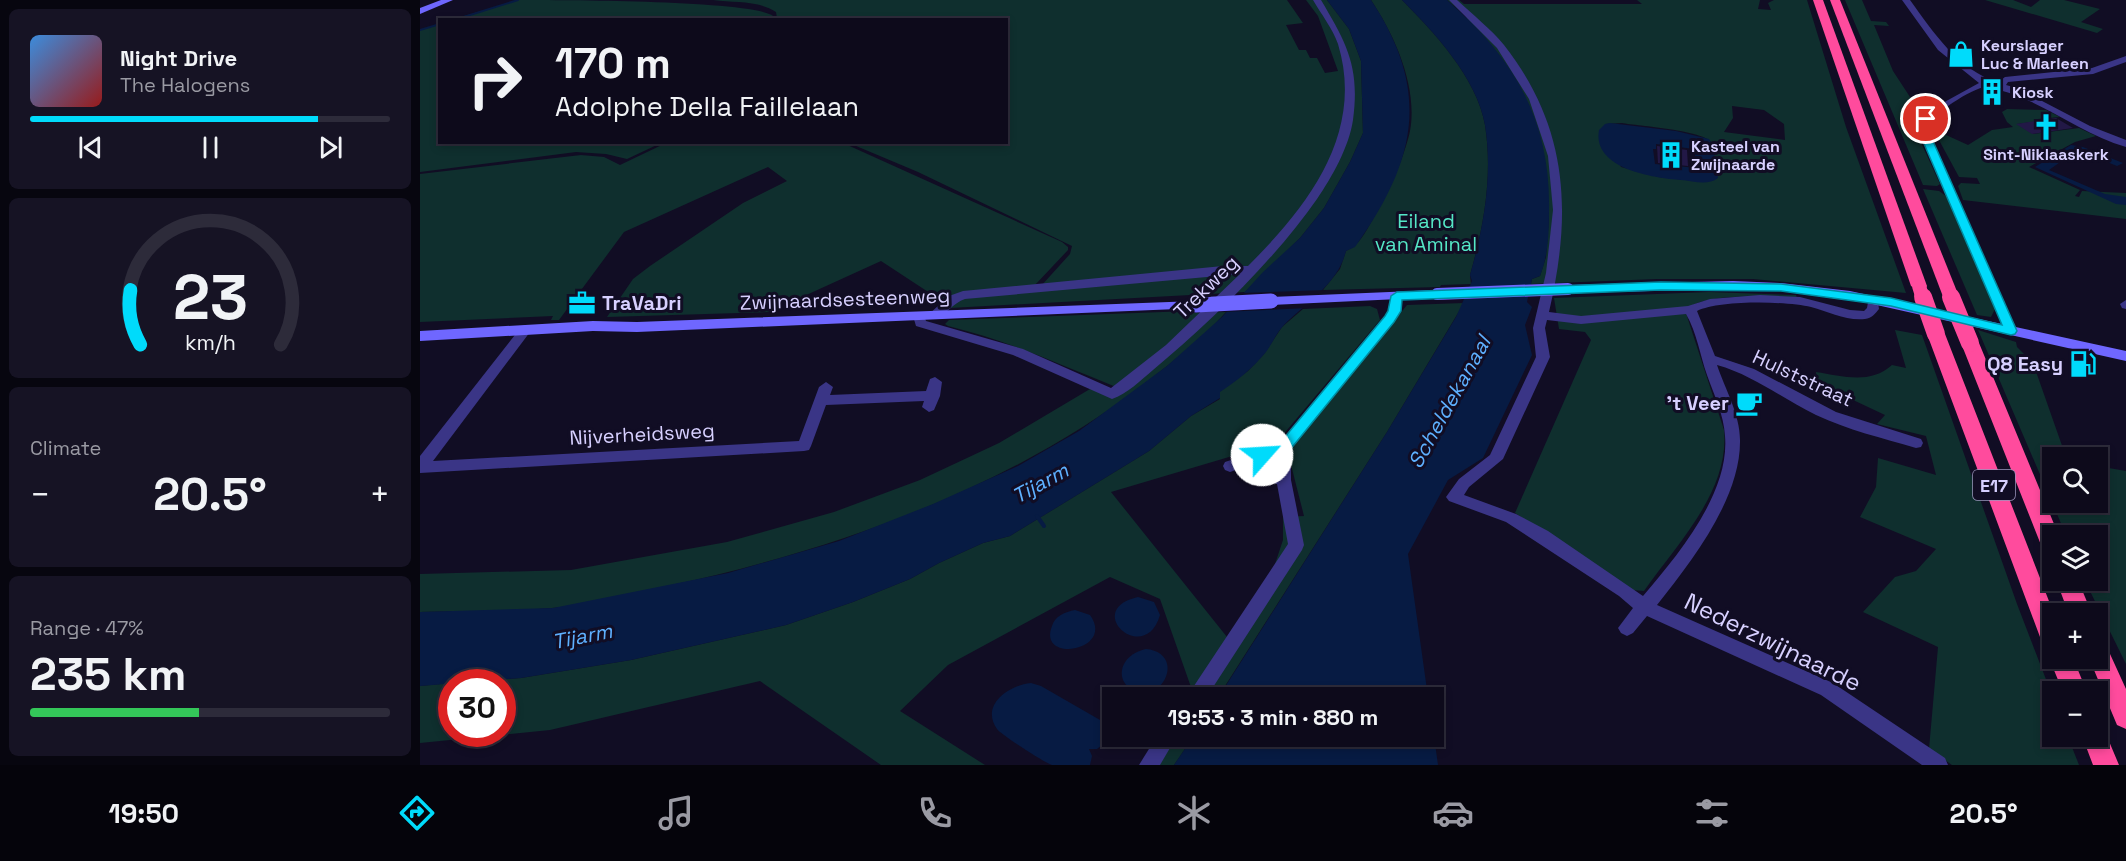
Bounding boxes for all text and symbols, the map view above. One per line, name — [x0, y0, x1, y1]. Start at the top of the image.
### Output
place label: Keurslager Luc & Marleen — [1981, 35, 2089, 74]
text: 170 m — [555, 37, 671, 90]
shop icon: Keurslager Luc & Marleen — [1946, 39, 1976, 69]
icon: right — [456, 42, 534, 120]
text: Night Drive — [120, 44, 237, 72]
text: The Halogens — [120, 72, 250, 98]
building icon: Kiosk — [1977, 77, 2007, 107]
place label: Kiosk — [2012, 82, 2053, 103]
text: Adolphe Della Faillelaan — [555, 89, 859, 124]
pin — [1900, 93, 1951, 144]
icon: arrive — [1909, 102, 1942, 135]
church icon: Sint-Niklaaskerk — [2031, 112, 2061, 142]
icon: previous — [74, 131, 107, 164]
icon: pause — [194, 131, 227, 164]
icon: next — [314, 131, 347, 164]
place label: Kasteel van Zwijnaarde — [1691, 136, 1780, 175]
building icon: Kasteel van Zwijnaarde — [1656, 140, 1686, 170]
place label: Sint-Niklaaskerk — [1983, 144, 2109, 165]
park label: Eiland van Aminal — [1375, 208, 1477, 257]
street label: Trekweg — [1168, 250, 1244, 324]
text: 23 — [172, 258, 247, 337]
street label: Zwijnaardsesteenweg — [739, 282, 951, 316]
office icon: TraVaDri — [567, 288, 597, 318]
place label: TraVaDri — [602, 290, 682, 316]
text: km/h — [184, 329, 236, 356]
water label: Scheldekanaal — [1402, 329, 1498, 473]
street label: Hulststraat — [1749, 343, 1857, 413]
fuel station icon: Q8 Easy — [2068, 349, 2098, 379]
place label: Q8 Easy — [1987, 351, 2063, 377]
cafe icon: 't Veer — [1734, 388, 1764, 418]
place label: 't Veer — [1666, 390, 1729, 416]
street label: Nijverheidsweg — [569, 417, 715, 451]
position arrow — [1230, 423, 1294, 487]
text: Climate — [30, 435, 101, 461]
map controls — [2042, 447, 2108, 747]
button: search — [2042, 447, 2108, 513]
water label: Tijarm — [1007, 456, 1074, 509]
text: 20.5° — [153, 466, 267, 523]
road number: E17 — [1973, 470, 2015, 500]
text: − — [30, 474, 50, 516]
text: + — [370, 474, 390, 516]
button: layers — [2042, 525, 2108, 591]
street label: Nederzwijnaarde — [1679, 586, 1867, 698]
button: + — [2042, 603, 2108, 669]
text: Range · 47% — [30, 615, 144, 641]
water label: Tijarm — [550, 617, 615, 655]
text: 235 km — [30, 646, 186, 703]
speed limit sign: 30 — [438, 669, 516, 747]
button: − — [2042, 681, 2108, 747]
text: 19:53 · 3 min · 880 m — [1168, 703, 1378, 731]
icon: directions — [396, 792, 438, 834]
icon: music — [655, 792, 697, 834]
icon: phone — [914, 792, 956, 834]
icon: climate — [1173, 792, 1215, 834]
icon: car — [1432, 792, 1474, 834]
icon: filters — [1691, 792, 1733, 834]
text: 19:50 — [108, 796, 179, 831]
text: 20.5° — [1949, 796, 2018, 831]

